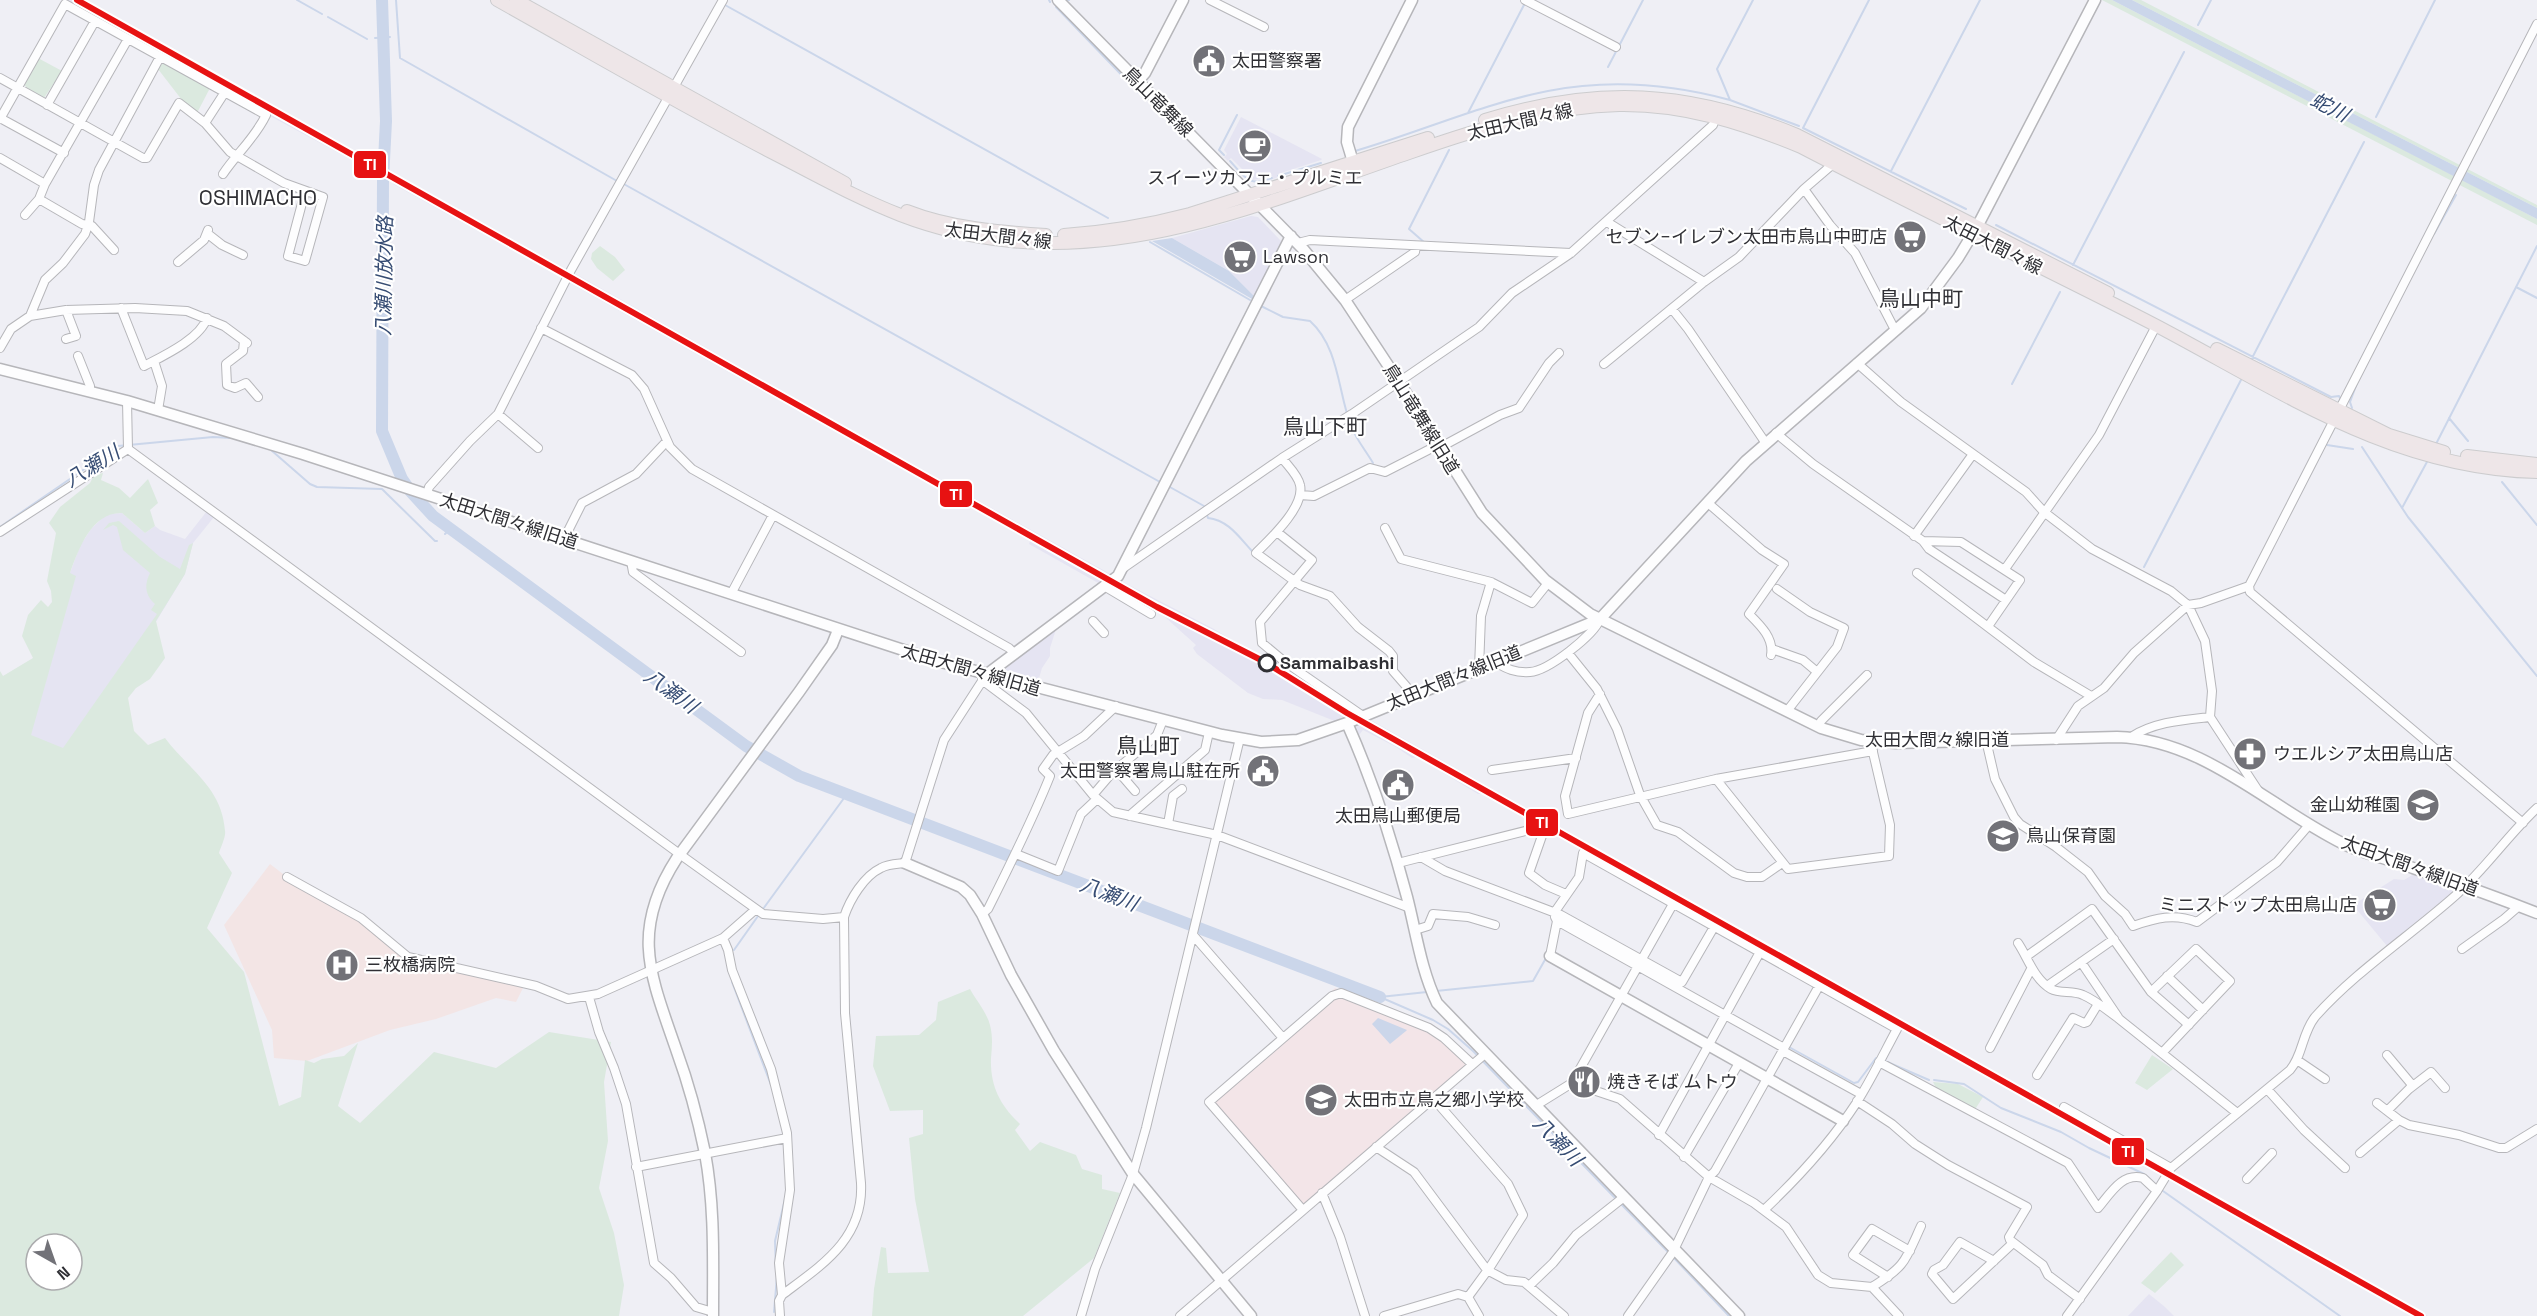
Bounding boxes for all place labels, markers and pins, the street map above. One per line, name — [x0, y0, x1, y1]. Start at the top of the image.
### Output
public building icon: 太田警察署 — [1191, 43, 1227, 79]
place label: 太田警察署 — [1232, 49, 1322, 72]
cafe icon: スイーツカフェ・プルミエ — [1237, 128, 1273, 164]
place label: スイーツカフェ・プルミエ — [1147, 166, 1363, 189]
supermarket icon: セブン−イレブン太田市鳥山中町店 — [1892, 219, 1928, 255]
place label: セブン−イレブン太田市鳥山中町店 — [1606, 225, 1887, 248]
supermarket icon: Lawson — [1222, 239, 1258, 275]
place label: Lawson — [1263, 245, 1329, 268]
place label: Sammaibashi — [1280, 651, 1394, 674]
marker: Sammaibashi — [1258, 654, 1276, 672]
pharmacy icon: ウエルシア太田鳥山店 — [2232, 736, 2268, 772]
place label: ウエルシア太田鳥山店 — [2273, 742, 2453, 765]
public building icon: 太田警察署鳥山駐在所 — [1245, 753, 1281, 789]
place label: 太田警察署鳥山駐在所 — [1060, 759, 1240, 782]
public building icon: 太田鳥山郵便局 — [1380, 767, 1416, 803]
school or university icon: 金山幼稚園 — [2405, 787, 2441, 823]
place label: 金山幼稚園 — [2310, 793, 2400, 816]
place label: 太田鳥山郵便局 — [1335, 804, 1461, 827]
school or university icon: 鳥山保育園 — [1985, 818, 2021, 854]
place label: 鳥山保育園 — [2026, 824, 2116, 847]
supermarket icon: ミニストップ太田鳥山店 — [2362, 887, 2398, 923]
place label: ミニストップ太田鳥山店 — [2159, 893, 2357, 916]
hospital icon: 三枚橋病院 — [324, 947, 360, 983]
place label: 三枚橋病院 — [365, 953, 455, 976]
restaurant icon: 焼きそば ムトウ — [1566, 1064, 1602, 1100]
place label: 焼きそば ムトウ — [1607, 1070, 1738, 1093]
school or university icon: 太田市立鳥之郷小学校 — [1303, 1082, 1339, 1118]
place label: 太田市立鳥之郷小学校 — [1344, 1088, 1524, 1111]

